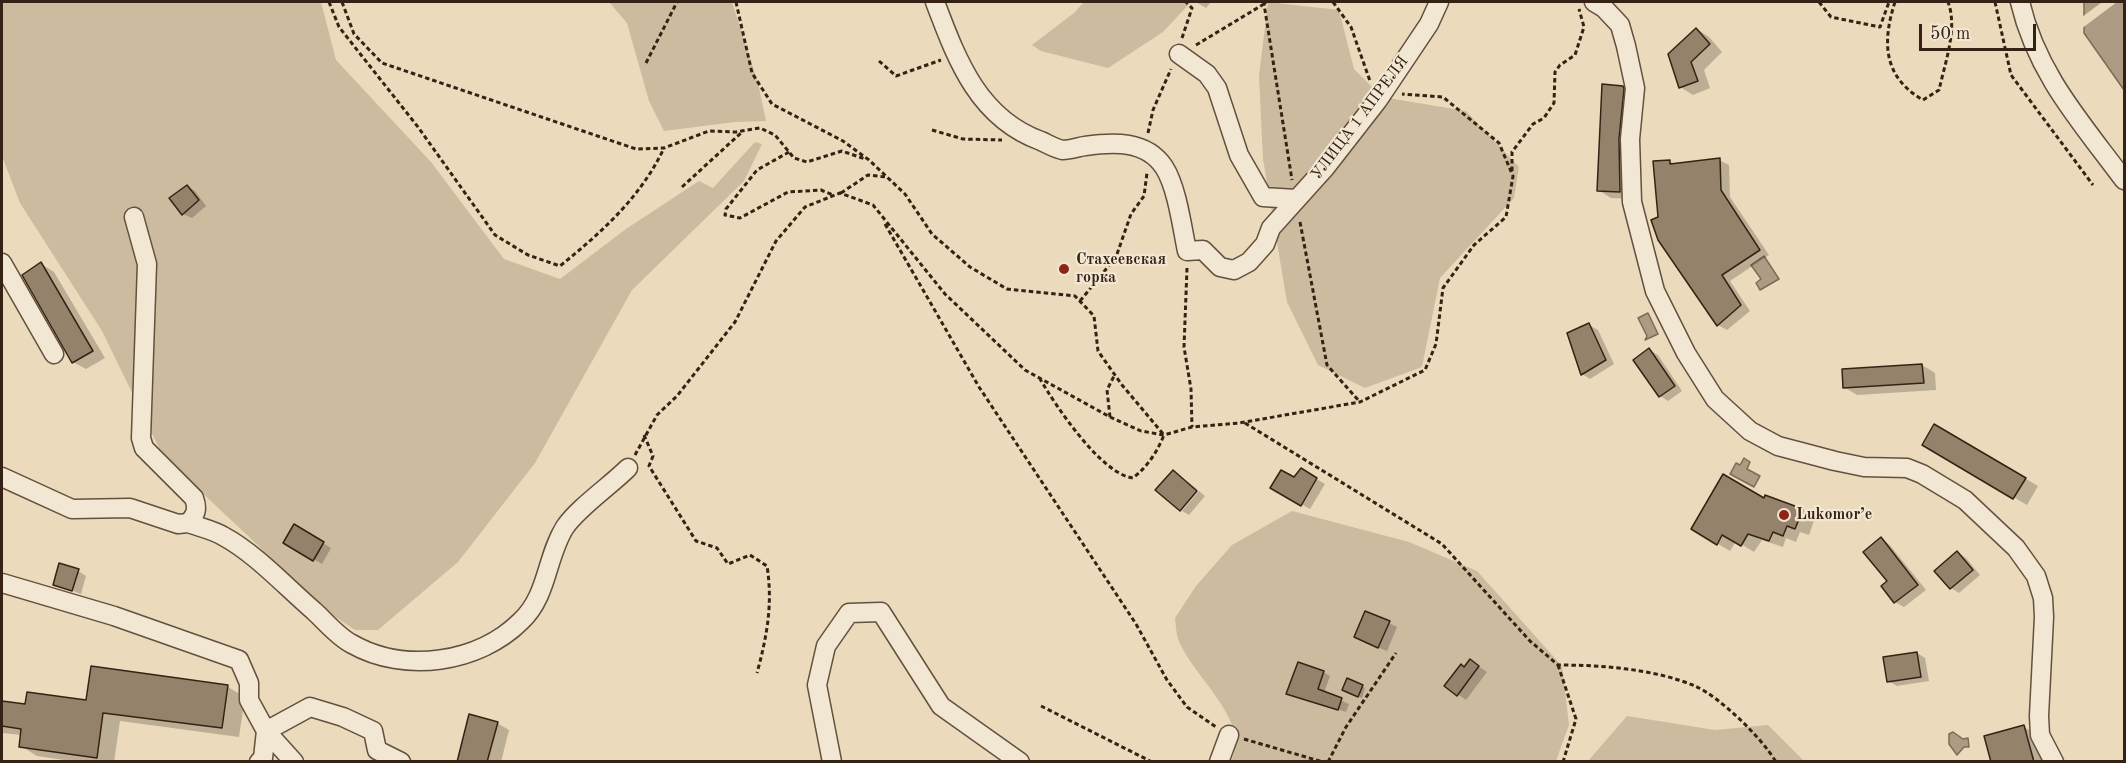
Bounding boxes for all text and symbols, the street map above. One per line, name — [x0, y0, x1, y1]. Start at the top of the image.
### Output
scale bar — [1922, 12, 2039, 50]
text: 50 m — [1930, 25, 1970, 43]
street label: УЛИЦА 1 АПРЕЛЯ — [1307, 52, 1413, 184]
place label: Стахеевская горка — [1076, 250, 1166, 288]
marker: Стахеевская горка — [1057, 262, 1071, 276]
place label: Lukomor’e — [1796, 505, 1872, 525]
marker: Lukomor’e — [1777, 508, 1791, 522]

